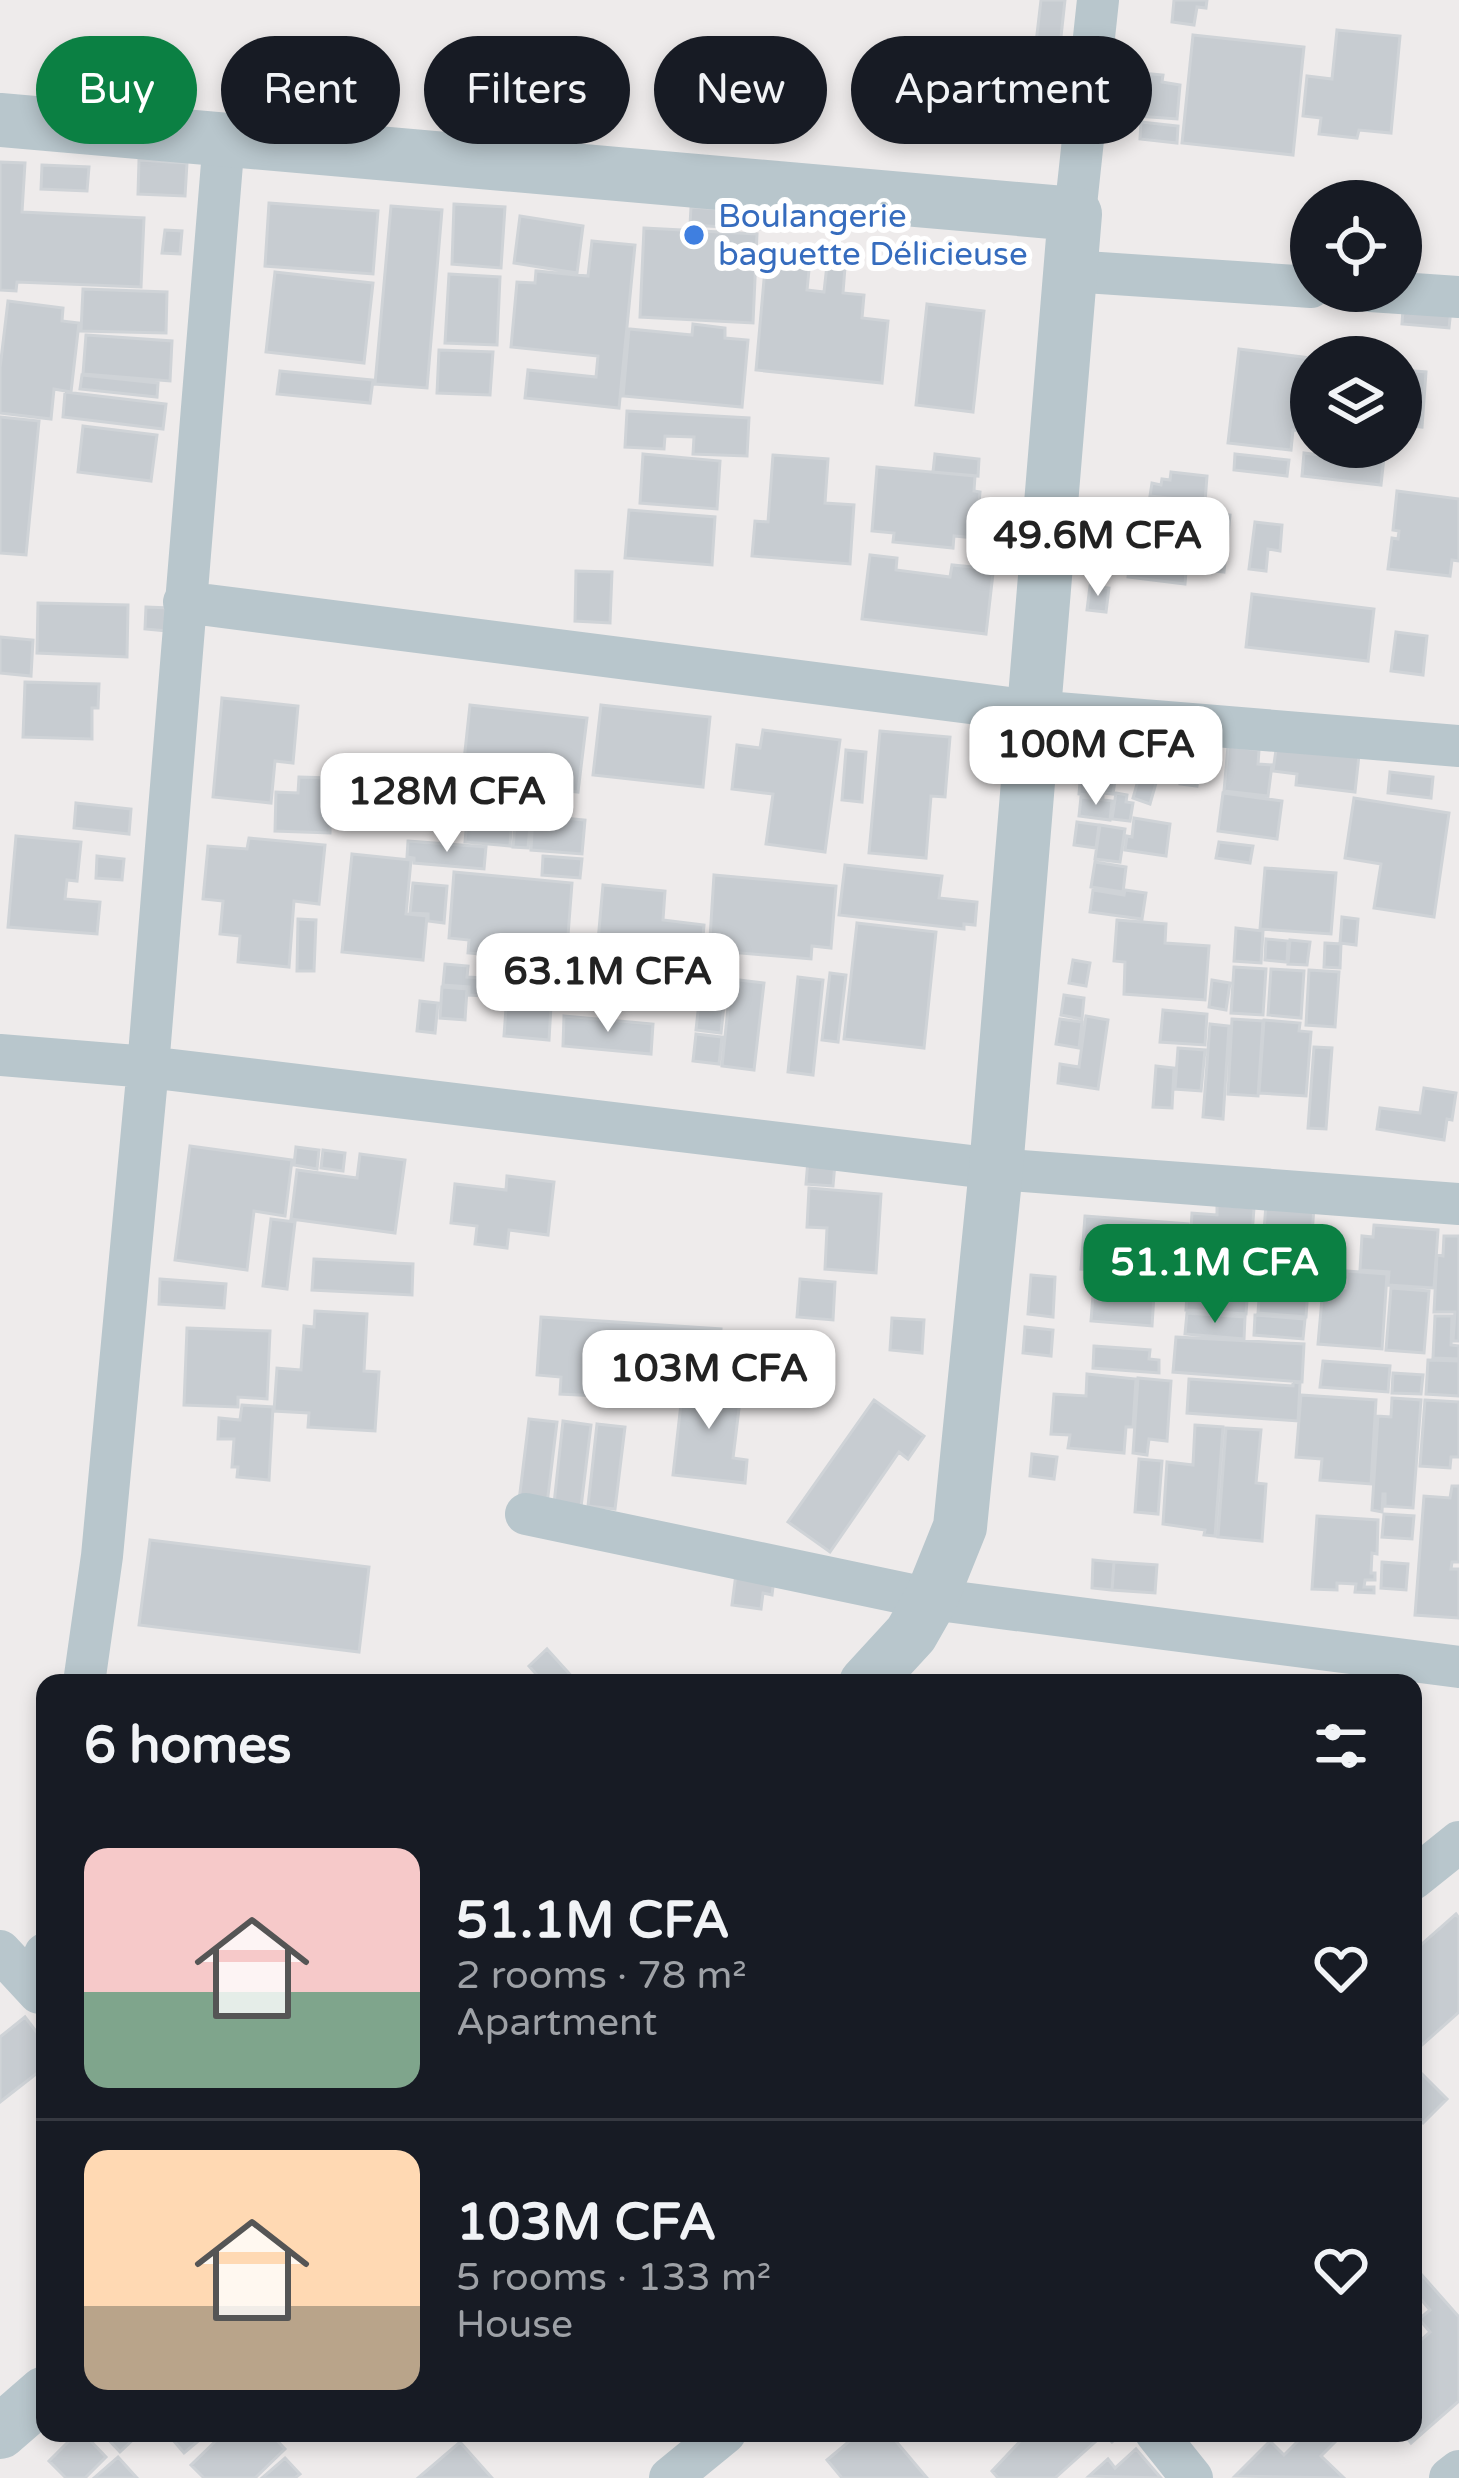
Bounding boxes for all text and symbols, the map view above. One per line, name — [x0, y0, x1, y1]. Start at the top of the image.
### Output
chip: Buy — [36, 36, 197, 144]
chip: Rent — [221, 36, 400, 144]
chip: Filters — [424, 36, 630, 144]
chip: New — [654, 36, 827, 144]
chip: Apartment — [851, 36, 1152, 144]
map controls — [1290, 180, 1422, 468]
button: locate — [1290, 180, 1422, 312]
place label: Boulangerie baguette Délicieuse — [718, 197, 1028, 274]
marker: Boulangerie baguette Délicieuse — [681, 222, 707, 248]
button: layers — [1290, 336, 1422, 468]
pin: 49.6M CFA — [961, 497, 1235, 599]
text: 49.6M CFA — [993, 512, 1203, 559]
pin: 100M CFA — [972, 706, 1220, 808]
text: 100M CFA — [996, 721, 1196, 768]
pin: 128M CFA — [323, 753, 571, 855]
text: 128M CFA — [347, 768, 547, 815]
pin: 63.1M CFA — [471, 933, 745, 1035]
text: 63.1M CFA — [503, 948, 713, 995]
pin: 51.1M CFA — [1078, 1224, 1352, 1326]
text: 51.1M CFA — [1110, 1239, 1320, 1286]
pin: 103M CFA — [585, 1330, 833, 1432]
text: 103M CFA — [609, 1345, 809, 1392]
icon: filters — [1308, 1713, 1374, 1779]
text: 6 homes — [84, 1715, 292, 1777]
text: 51.1M CFA — [456, 1890, 730, 1952]
icon: home — [180, 1896, 324, 2040]
icon: heart — [1308, 1935, 1374, 2001]
text: 2 rooms · 78 m² — [456, 1952, 747, 1999]
text: Apartment — [456, 1999, 657, 2046]
text: 103M CFA — [456, 2192, 716, 2254]
icon: home — [180, 2198, 324, 2342]
icon: heart — [1308, 2237, 1374, 2303]
text: 5 rooms · 133 m² — [456, 2254, 771, 2301]
text: House — [456, 2301, 573, 2348]

